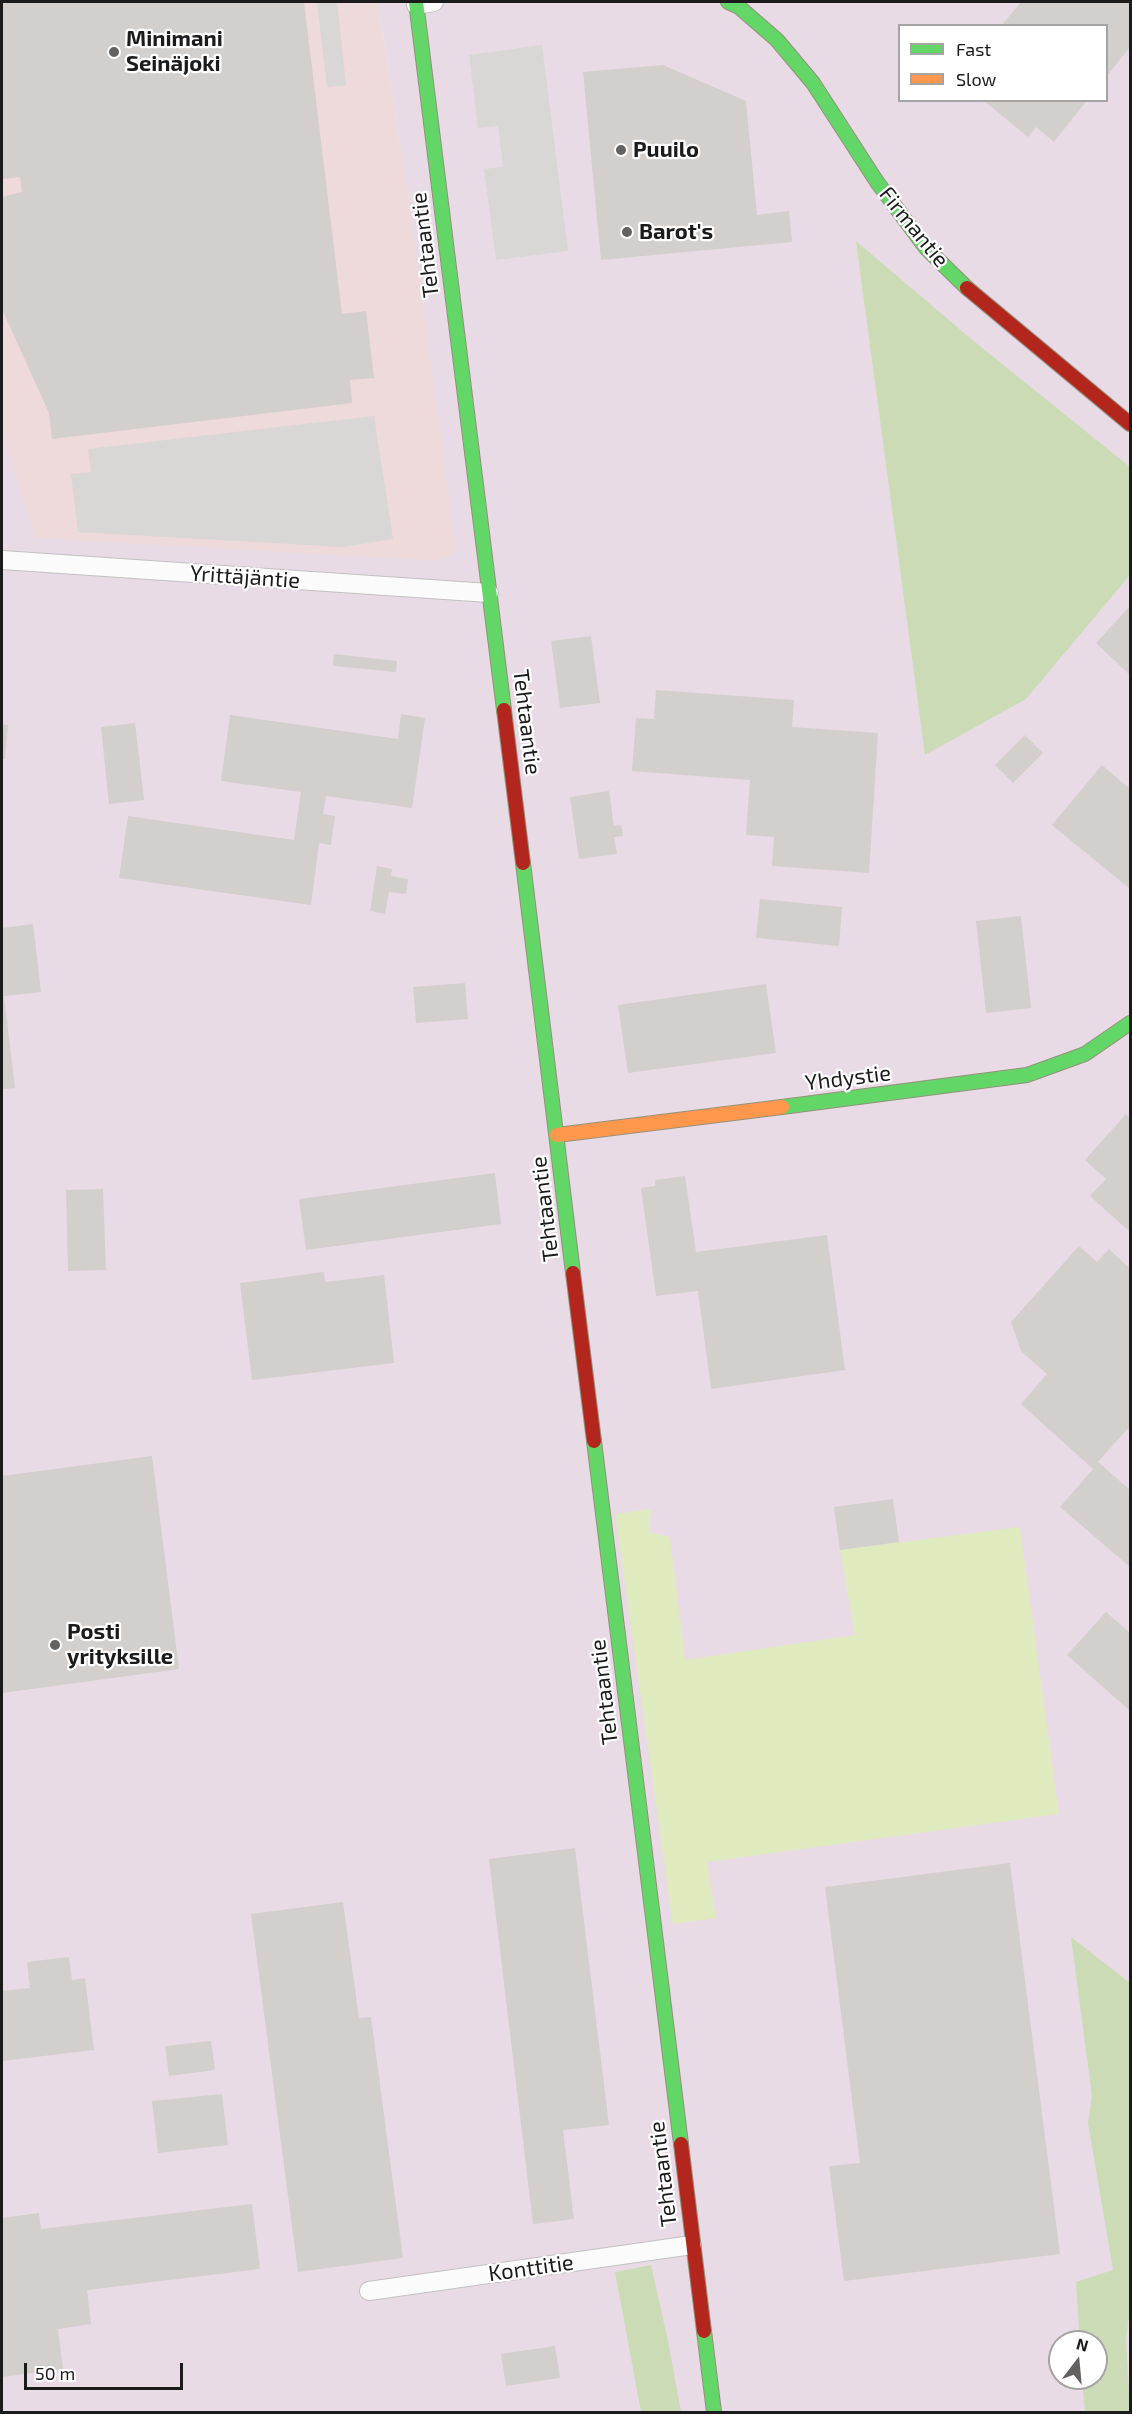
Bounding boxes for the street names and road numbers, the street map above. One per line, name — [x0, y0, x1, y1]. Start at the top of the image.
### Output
street label: Firmantie — [874, 181, 954, 273]
street label: Tehtaantie — [405, 191, 445, 299]
street label: Yrittäjäntie — [189, 560, 301, 594]
street label: Tehtaantie — [507, 668, 547, 776]
street label: Yhdystie — [804, 1060, 892, 1096]
street label: Tehtaantie — [525, 1155, 565, 1263]
street label: Tehtaantie — [584, 1638, 624, 1746]
street label: Tehtaantie — [643, 2120, 683, 2228]
street label: Konttitie — [487, 2249, 575, 2287]

